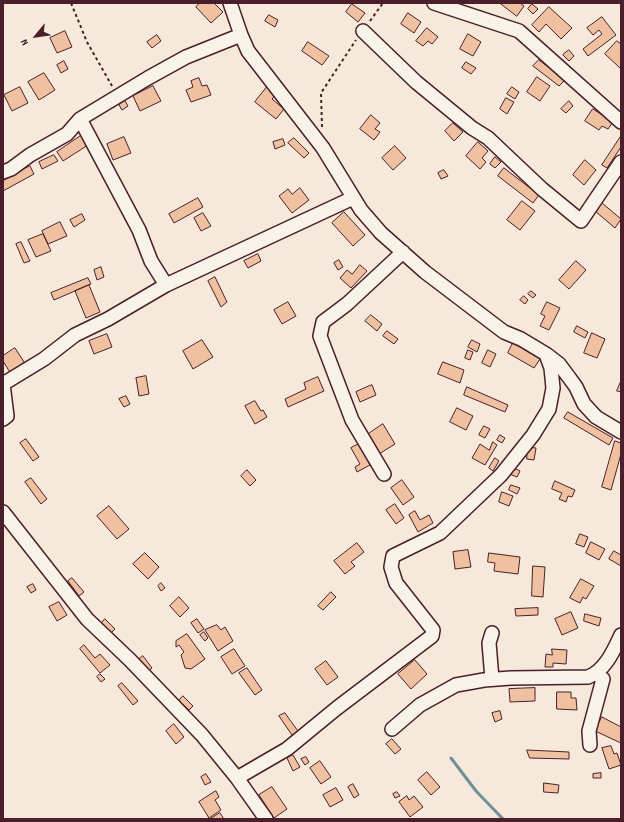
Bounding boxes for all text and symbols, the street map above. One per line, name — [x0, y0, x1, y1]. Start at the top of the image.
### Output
north arrow — [16, 16, 56, 56]
text: N — [17, 36, 34, 48]

